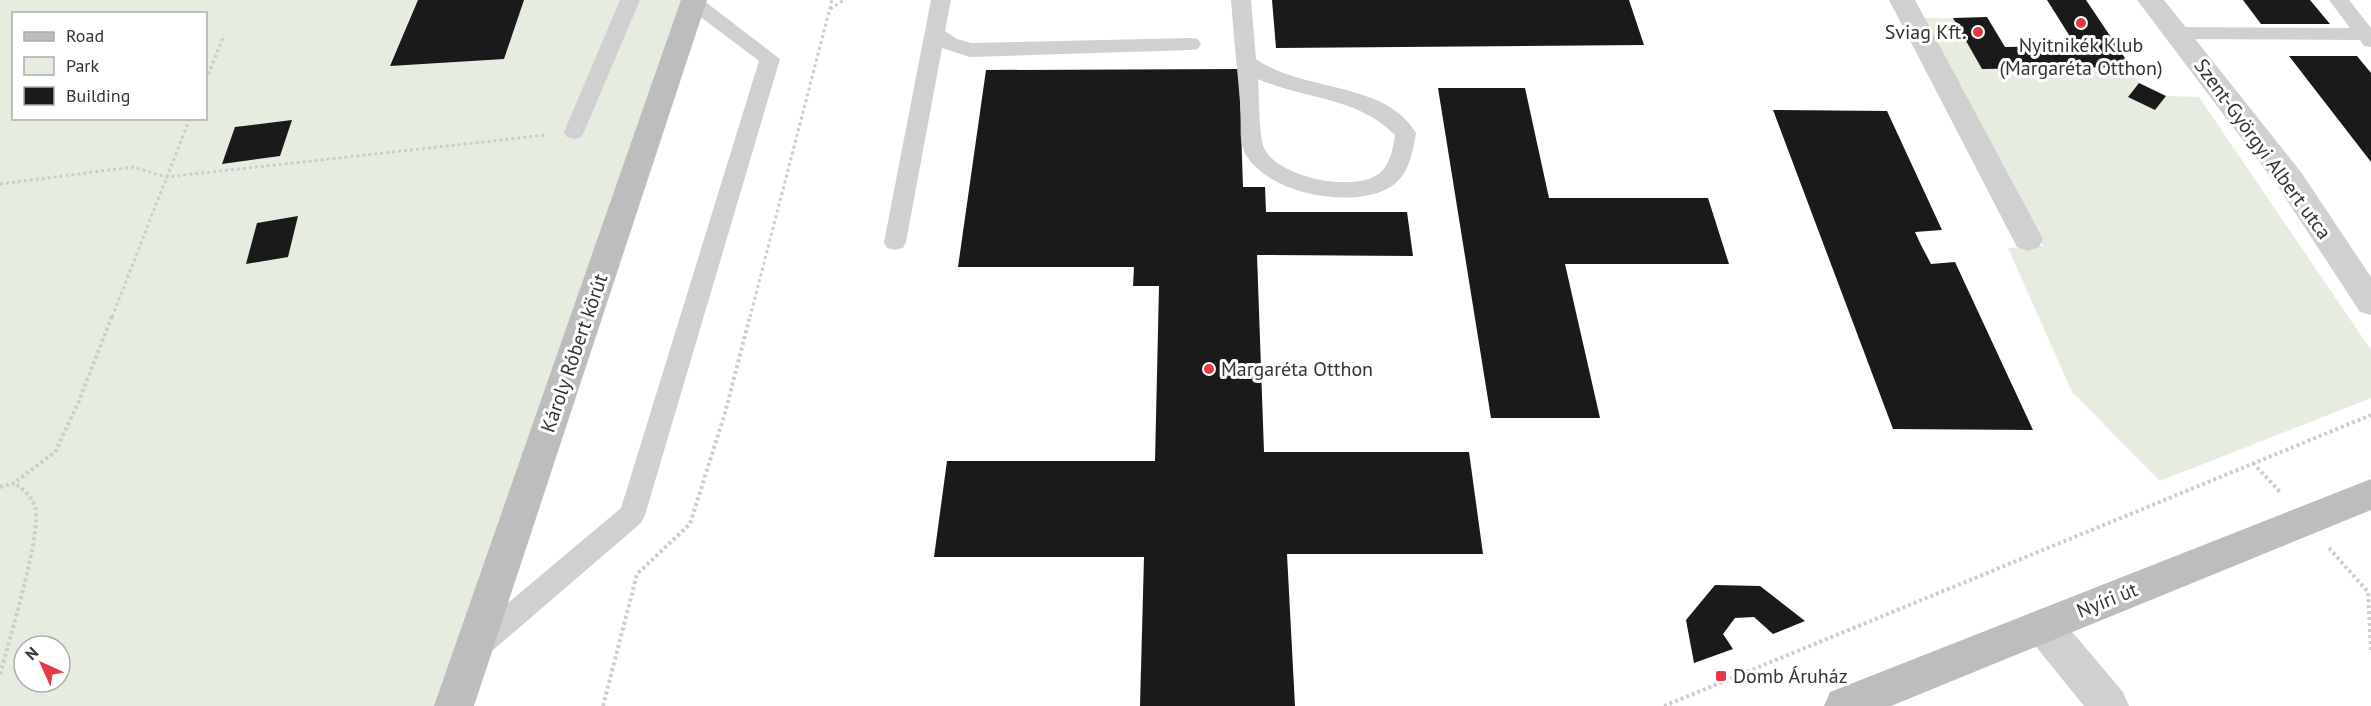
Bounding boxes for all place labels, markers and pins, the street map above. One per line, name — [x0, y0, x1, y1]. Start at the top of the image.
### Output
marker: Nyitnikék Klub (Margaréta Otthon) — [2074, 16, 2088, 30]
place label: Sviag Kft. — [1885, 19, 1966, 45]
marker: Sviag Kft. — [1971, 25, 1985, 39]
place label: Nyitnikék Klub (Margaréta Otthon) — [1999, 32, 2163, 81]
place label: Margaréta Otthon — [1221, 356, 1373, 382]
marker: Margaréta Otthon — [1202, 362, 1216, 376]
place label: Domb Áruház — [1733, 663, 1848, 689]
marker: Domb Áruház — [1714, 669, 1728, 683]

